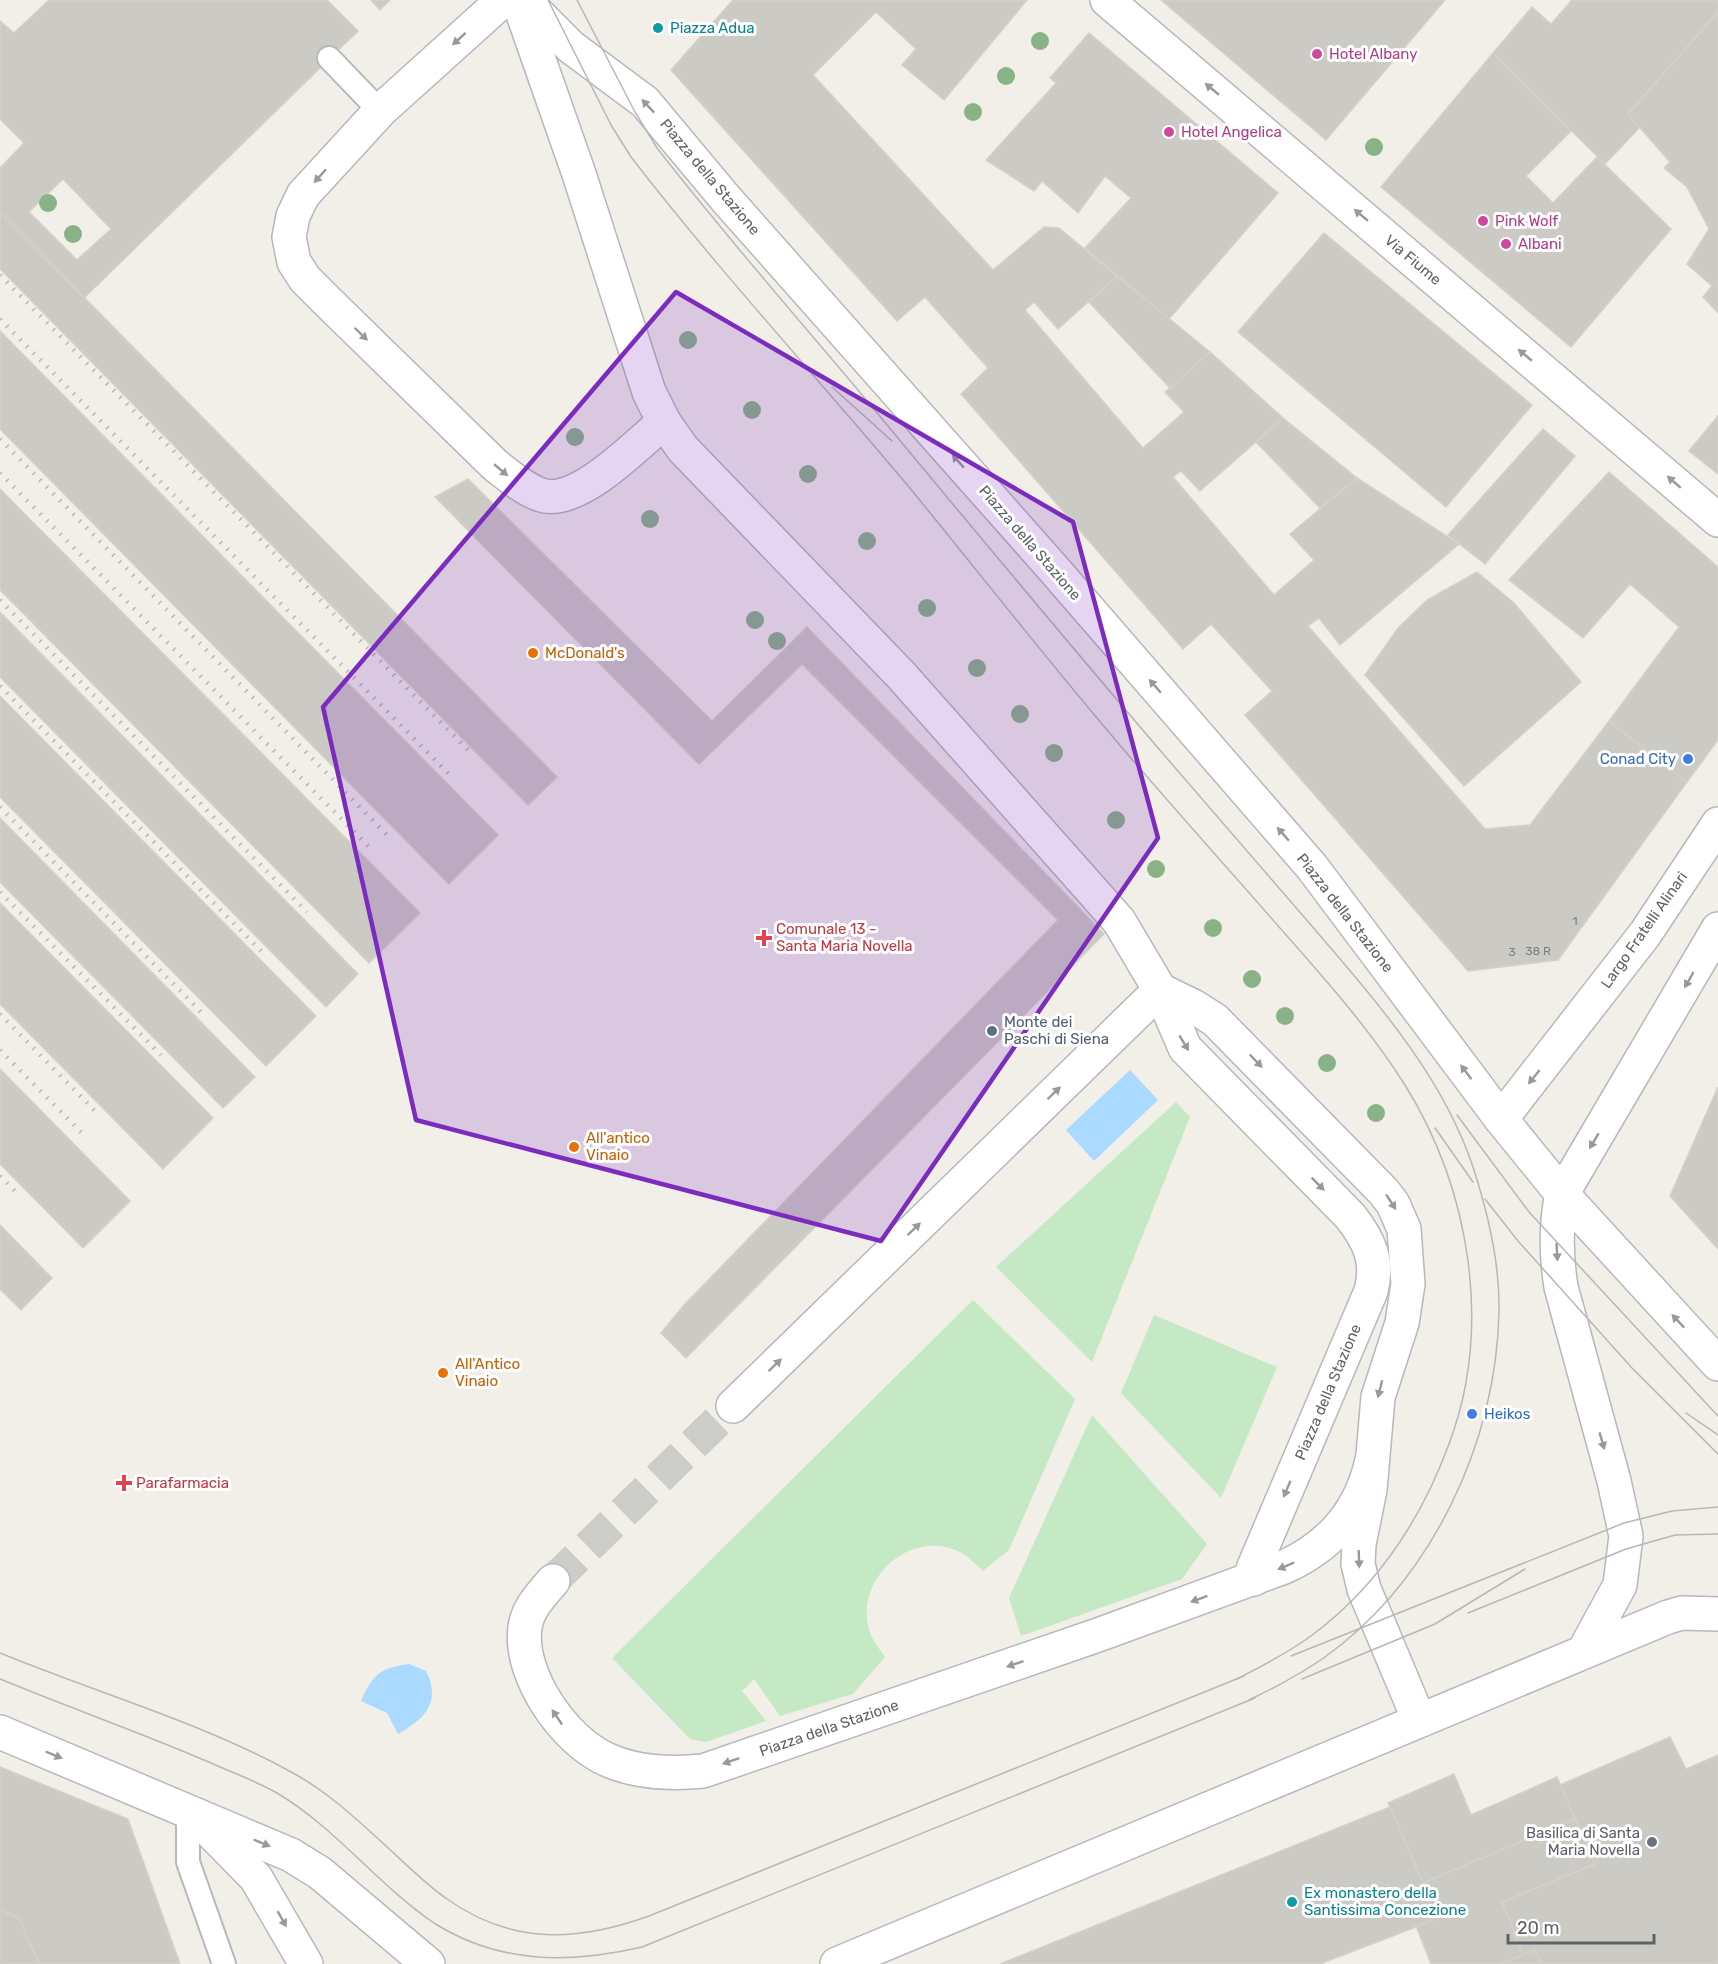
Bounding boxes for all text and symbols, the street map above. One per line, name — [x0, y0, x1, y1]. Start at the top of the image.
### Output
place label: Piazza Adua — [670, 19, 755, 37]
marker: Piazza Adua — [651, 21, 665, 35]
one-way arrow — [452, 32, 467, 46]
place label: Hotel Albany — [1329, 45, 1417, 63]
marker: Hotel Albany — [1310, 47, 1324, 61]
one-way arrow — [1205, 83, 1220, 96]
one-way arrow — [641, 98, 655, 113]
street label: Piazza della Stazione — [656, 115, 764, 239]
place label: Hotel Angelica — [1181, 123, 1282, 141]
marker: Hotel Angelica — [1162, 125, 1176, 139]
one-way arrow — [313, 168, 327, 183]
one-way arrow — [1353, 209, 1369, 222]
place label: Pink Wolf — [1495, 212, 1558, 230]
marker: Pink Wolf — [1476, 214, 1490, 228]
street label: Via Fiume — [1381, 231, 1445, 289]
place label: Albani — [1518, 235, 1562, 253]
marker: Albani — [1499, 237, 1513, 251]
one-way arrow — [353, 327, 367, 341]
one-way arrow — [1518, 349, 1533, 362]
one-way arrow — [952, 454, 965, 469]
one-way arrow — [493, 463, 509, 476]
one-way arrow — [1667, 476, 1682, 489]
street label: Piazza della Stazione — [975, 482, 1085, 604]
place label: McDonald's — [545, 644, 625, 662]
marker: McDonald's — [526, 646, 540, 660]
one-way arrow — [1148, 679, 1162, 694]
place label: Conad City — [1600, 750, 1676, 768]
marker: Conad City — [1681, 752, 1695, 766]
one-way arrow — [1277, 827, 1290, 842]
street label: Piazza della Stazione — [1293, 850, 1397, 976]
street label: Largo Fratelli Alinari — [1597, 868, 1691, 992]
house number: 1 — [1572, 914, 1578, 928]
place label: Comunale 13 - Santa Maria Novella — [776, 920, 913, 955]
marker: Comunale 13 - Santa Maria Novella — [757, 931, 771, 945]
house number: 38 R — [1525, 944, 1551, 958]
house number: 3 — [1508, 945, 1516, 959]
one-way arrow — [1683, 972, 1694, 988]
place label: Monte dei Paschi di Siena — [1004, 1013, 1109, 1048]
marker: Monte dei Paschi di Siena — [985, 1024, 999, 1038]
one-way arrow — [1179, 1035, 1189, 1052]
one-way arrow — [1249, 1054, 1263, 1068]
one-way arrow — [1460, 1064, 1472, 1079]
one-way arrow — [1529, 1069, 1541, 1084]
one-way arrow — [1047, 1086, 1062, 1100]
place label: All'antico Vinaio — [586, 1129, 650, 1164]
one-way arrow — [1589, 1133, 1599, 1150]
marker: All'antico Vinaio — [567, 1140, 581, 1154]
one-way arrow — [1311, 1177, 1325, 1191]
one-way arrow — [1385, 1194, 1396, 1210]
one-way arrow — [907, 1222, 922, 1236]
one-way arrow — [1552, 1243, 1561, 1262]
one-way arrow — [1672, 1314, 1685, 1329]
street label: Piazza della Stazione — [1291, 1321, 1365, 1463]
place label: All'Antico Vinaio — [455, 1355, 520, 1390]
one-way arrow — [767, 1358, 782, 1372]
marker: All'Antico Vinaio — [436, 1366, 450, 1380]
one-way arrow — [1375, 1380, 1384, 1399]
place label: Heikos — [1484, 1405, 1531, 1423]
marker: Heikos — [1465, 1407, 1479, 1421]
one-way arrow — [1598, 1432, 1608, 1451]
place label: Parafarmacia — [136, 1474, 229, 1492]
marker: Parafarmacia — [117, 1476, 131, 1490]
one-way arrow — [1282, 1480, 1292, 1498]
one-way arrow — [1354, 1550, 1363, 1569]
one-way arrow — [1277, 1561, 1295, 1571]
one-way arrow — [1189, 1594, 1207, 1604]
one-way arrow — [1006, 1660, 1024, 1669]
street label: Piazza della Stazione — [757, 1696, 901, 1760]
one-way arrow — [551, 1708, 562, 1725]
one-way arrow — [45, 1750, 63, 1760]
one-way arrow — [722, 1757, 740, 1767]
place label: Basilica di Santa Maria Novella — [1526, 1824, 1640, 1859]
marker: Basilica di Santa Maria Novella — [1645, 1835, 1659, 1849]
one-way arrow — [253, 1839, 271, 1848]
place label: Ex monastero della Santissima Concezione — [1304, 1884, 1466, 1919]
marker: Ex monastero della Santissima Concezione — [1285, 1895, 1299, 1909]
scale bar — [1508, 1907, 1654, 1945]
one-way arrow — [277, 1911, 287, 1928]
text: 20 m — [1517, 1917, 1559, 1939]

